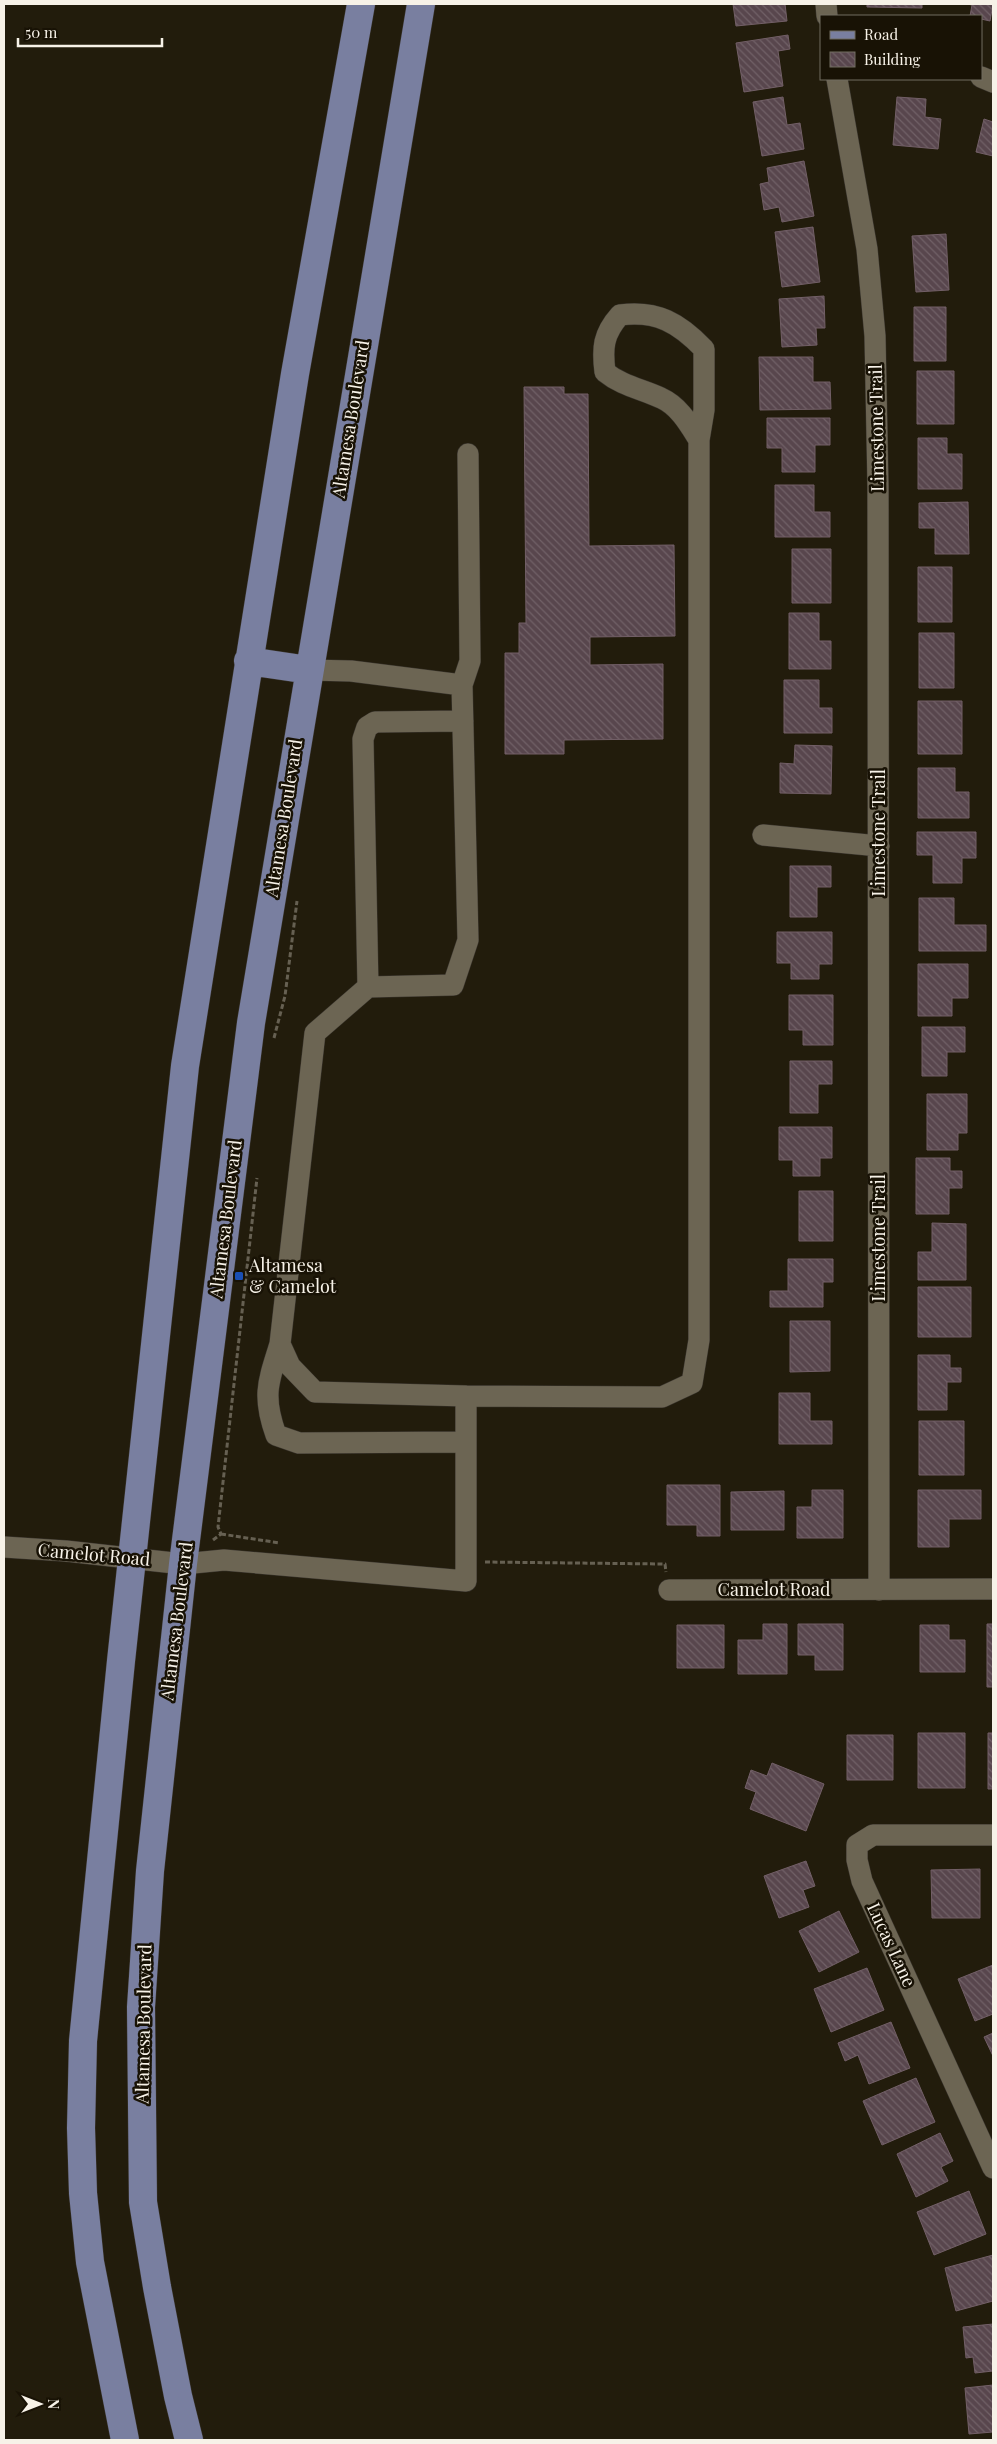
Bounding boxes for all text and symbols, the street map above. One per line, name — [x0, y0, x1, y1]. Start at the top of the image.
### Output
scale bar — [18, 15, 161, 47]
legend — [820, 15, 982, 80]
text: 50 m — [25, 22, 58, 42]
text: Road — [864, 24, 898, 44]
text: Building — [864, 49, 921, 69]
street label: Altamesa Boulevard — [326, 338, 374, 500]
street label: Limestone Trail — [863, 364, 889, 492]
street label: Altamesa Boulevard — [259, 737, 307, 899]
street label: Limestone Trail — [866, 769, 890, 897]
street label: Altamesa Boulevard — [203, 1138, 247, 1300]
street label: Limestone Trail — [866, 1174, 890, 1302]
place label: Altamesa & Camelot — [248, 1253, 337, 1298]
marker: Altamesa & Camelot — [233, 1270, 245, 1282]
street label: Camelot Road — [37, 1537, 152, 1571]
street label: Altamesa Boulevard — [154, 1540, 198, 1702]
street label: Camelot Road — [718, 1577, 831, 1601]
street label: Lucas Lane — [862, 1898, 922, 1991]
street label: Altamesa Boulevard — [130, 1943, 156, 2105]
north arrow — [15, 2379, 65, 2429]
text: N — [44, 2399, 63, 2409]

